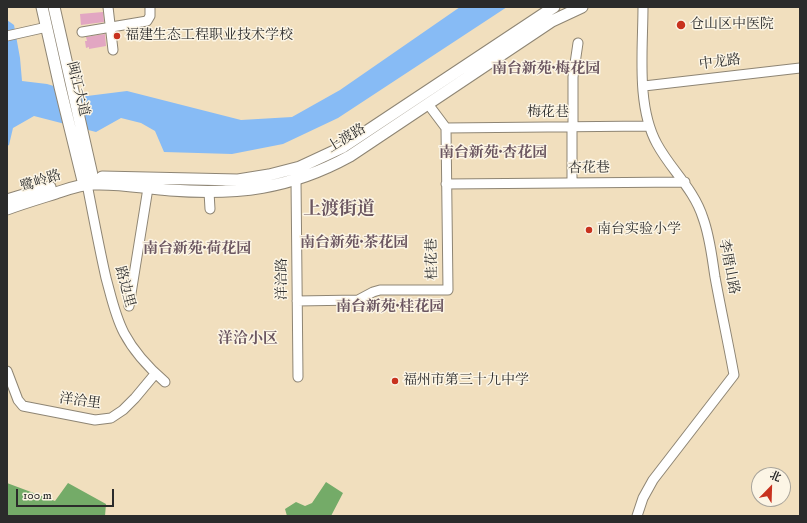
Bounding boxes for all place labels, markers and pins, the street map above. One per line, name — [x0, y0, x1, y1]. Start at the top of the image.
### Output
place label: 仓山区中医院 — [690, 17, 774, 33]
marker: 仓山区中医院 — [675, 19, 687, 31]
place label: 福建生态工程职业技术学校 — [125, 28, 293, 44]
marker: 福建生态工程职业技术学校 — [112, 31, 122, 41]
place label: 南台实验小学 — [597, 222, 681, 238]
marker: 南台实验小学 — [584, 225, 594, 235]
place label: 福州市第三十九中学 — [403, 373, 529, 389]
marker: 福州市第三十九中学 — [390, 376, 400, 386]

